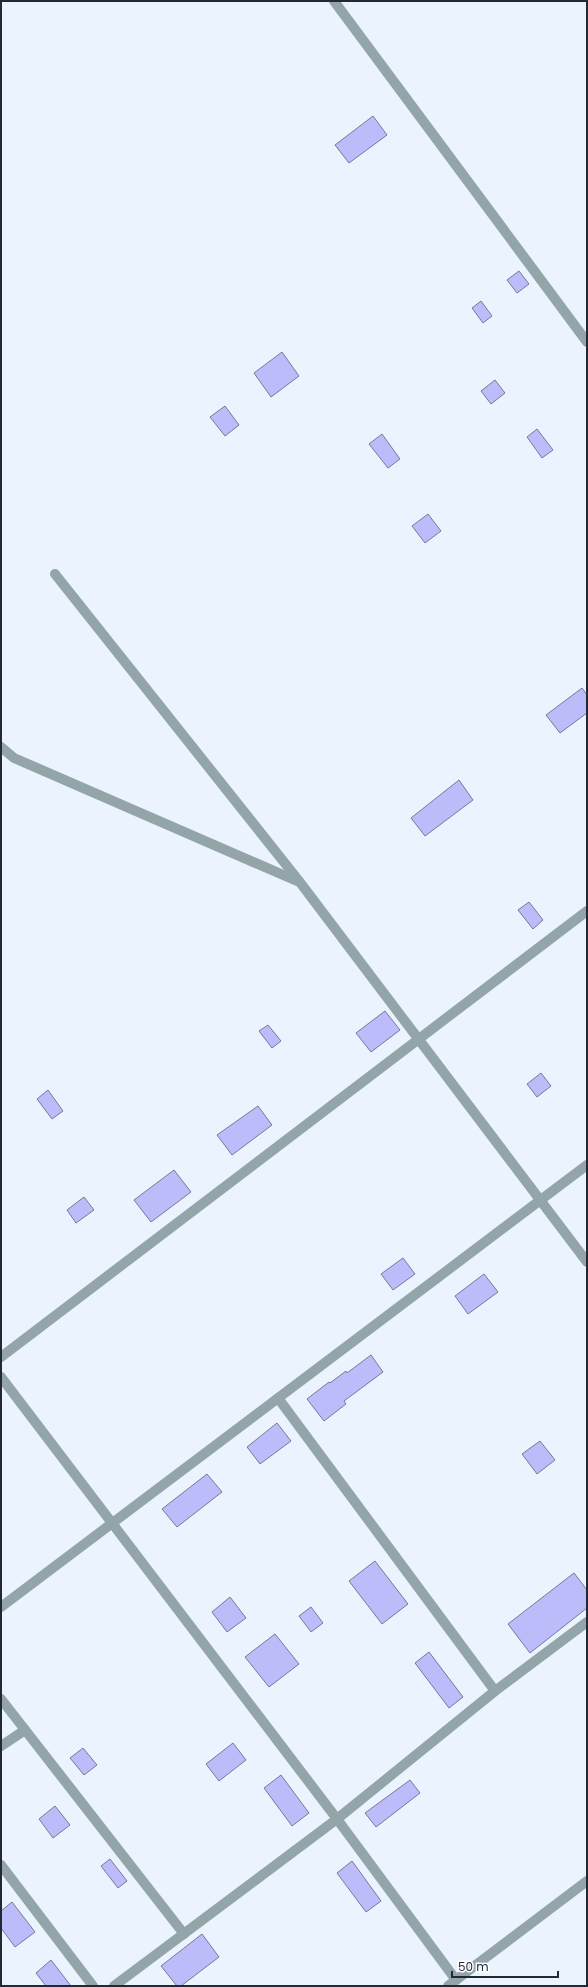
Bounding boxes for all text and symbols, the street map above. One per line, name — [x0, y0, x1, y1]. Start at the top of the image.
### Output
scale bar — [452, 1953, 558, 1979]
text: 50 m — [458, 1958, 489, 1975]

